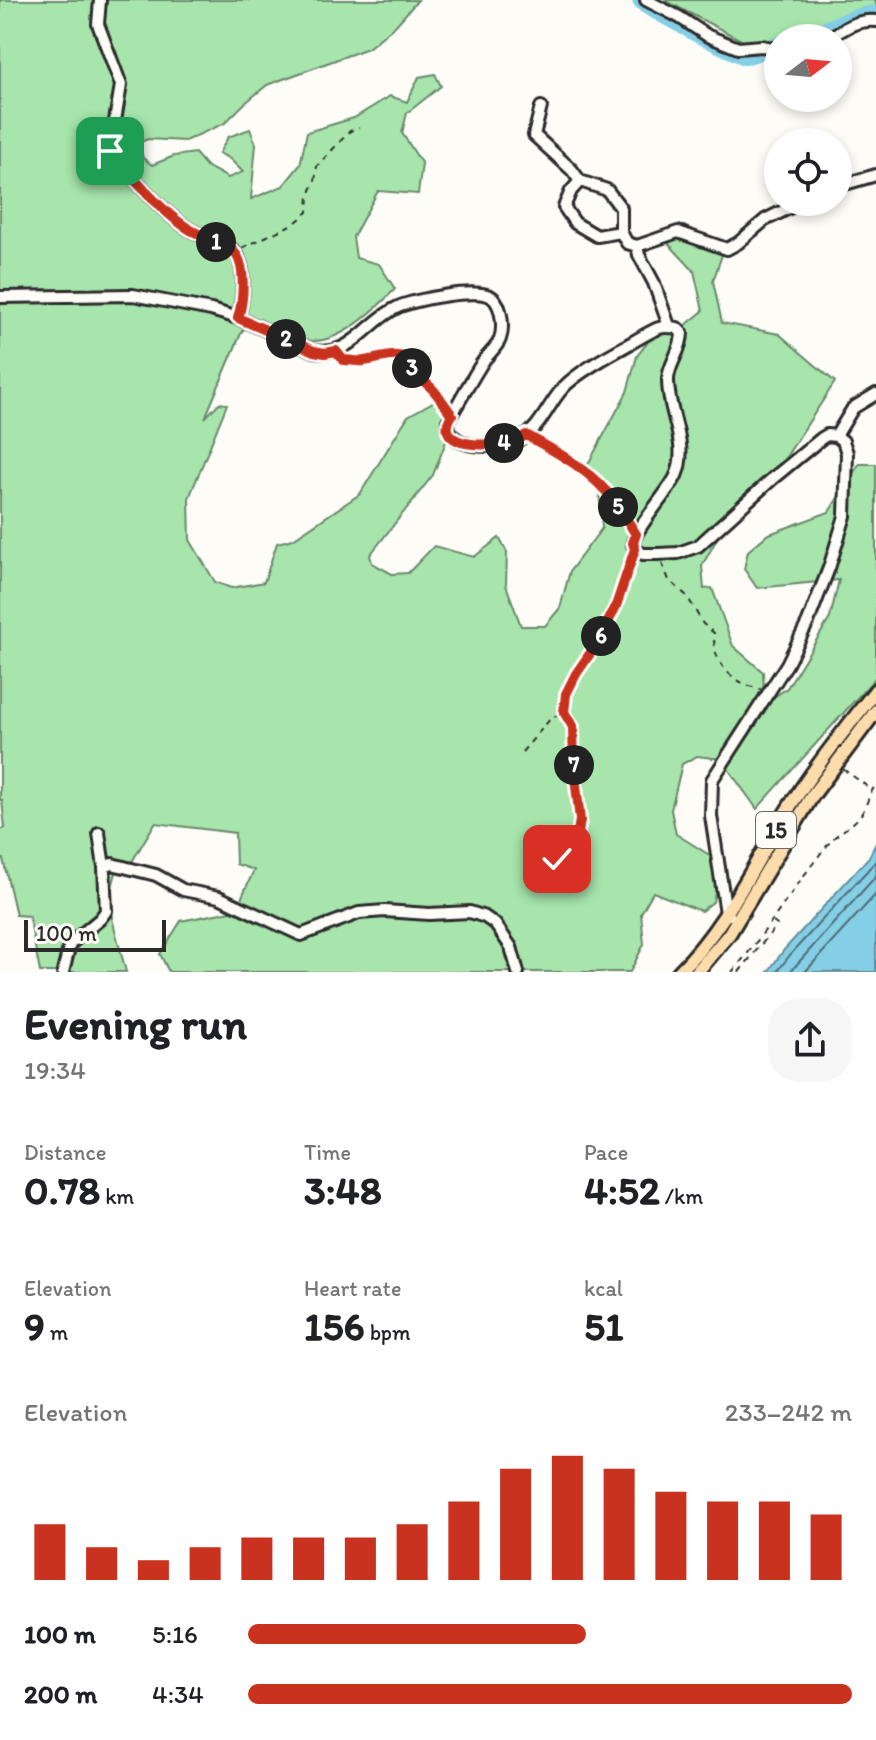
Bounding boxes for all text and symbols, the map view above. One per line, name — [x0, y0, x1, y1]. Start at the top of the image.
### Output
north arrow — [764, 24, 852, 112]
map controls — [764, 24, 852, 216]
pin — [76, 117, 144, 185]
button: locate — [764, 128, 852, 216]
icon: arrive — [88, 129, 132, 173]
pin: 1 — [196, 222, 236, 262]
text: 1 — [211, 228, 221, 255]
pin: 2 — [266, 319, 306, 359]
text: 2 — [280, 325, 292, 352]
pin: 3 — [392, 348, 432, 388]
text: 3 — [406, 354, 418, 381]
pin: 4 — [484, 423, 524, 463]
text: 4 — [497, 429, 511, 456]
pin: 5 — [598, 487, 638, 527]
text: 5 — [612, 493, 624, 520]
pin: 6 — [581, 616, 621, 656]
text: 6 — [595, 622, 607, 649]
pin: 7 — [554, 745, 594, 785]
text: 7 — [569, 751, 579, 778]
road number: 15 — [756, 812, 796, 848]
pin — [523, 825, 591, 893]
icon: check — [535, 837, 579, 881]
scale bar — [24, 916, 166, 952]
text: 100 m — [36, 920, 97, 947]
text: Evening run — [24, 997, 247, 1050]
button: share — [768, 998, 852, 1082]
text: 19:34 — [24, 1054, 86, 1086]
text: Distance — [24, 1139, 106, 1166]
text: Time — [304, 1139, 351, 1166]
text: Pace — [584, 1139, 628, 1166]
text: 0.78 — [24, 1166, 100, 1214]
text: 3:48 — [304, 1166, 382, 1214]
text: 4:52 — [584, 1166, 660, 1214]
text: km — [100, 1183, 134, 1210]
text: /km — [660, 1183, 703, 1210]
text: Elevation — [24, 1275, 111, 1302]
text: Heart rate — [304, 1275, 401, 1302]
text: kcal — [584, 1275, 623, 1302]
text: 9 — [24, 1302, 45, 1350]
text: 156 — [304, 1302, 365, 1350]
text: 51 — [584, 1302, 624, 1350]
text: m — [45, 1319, 68, 1346]
text: bpm — [365, 1319, 411, 1346]
text: Elevation — [24, 1396, 127, 1428]
text: 233–242 m — [725, 1396, 852, 1428]
text: 100 m — [24, 1618, 96, 1650]
text: 5:16 — [152, 1618, 198, 1650]
text: 200 m — [24, 1678, 97, 1710]
text: 4:34 — [152, 1678, 204, 1710]

